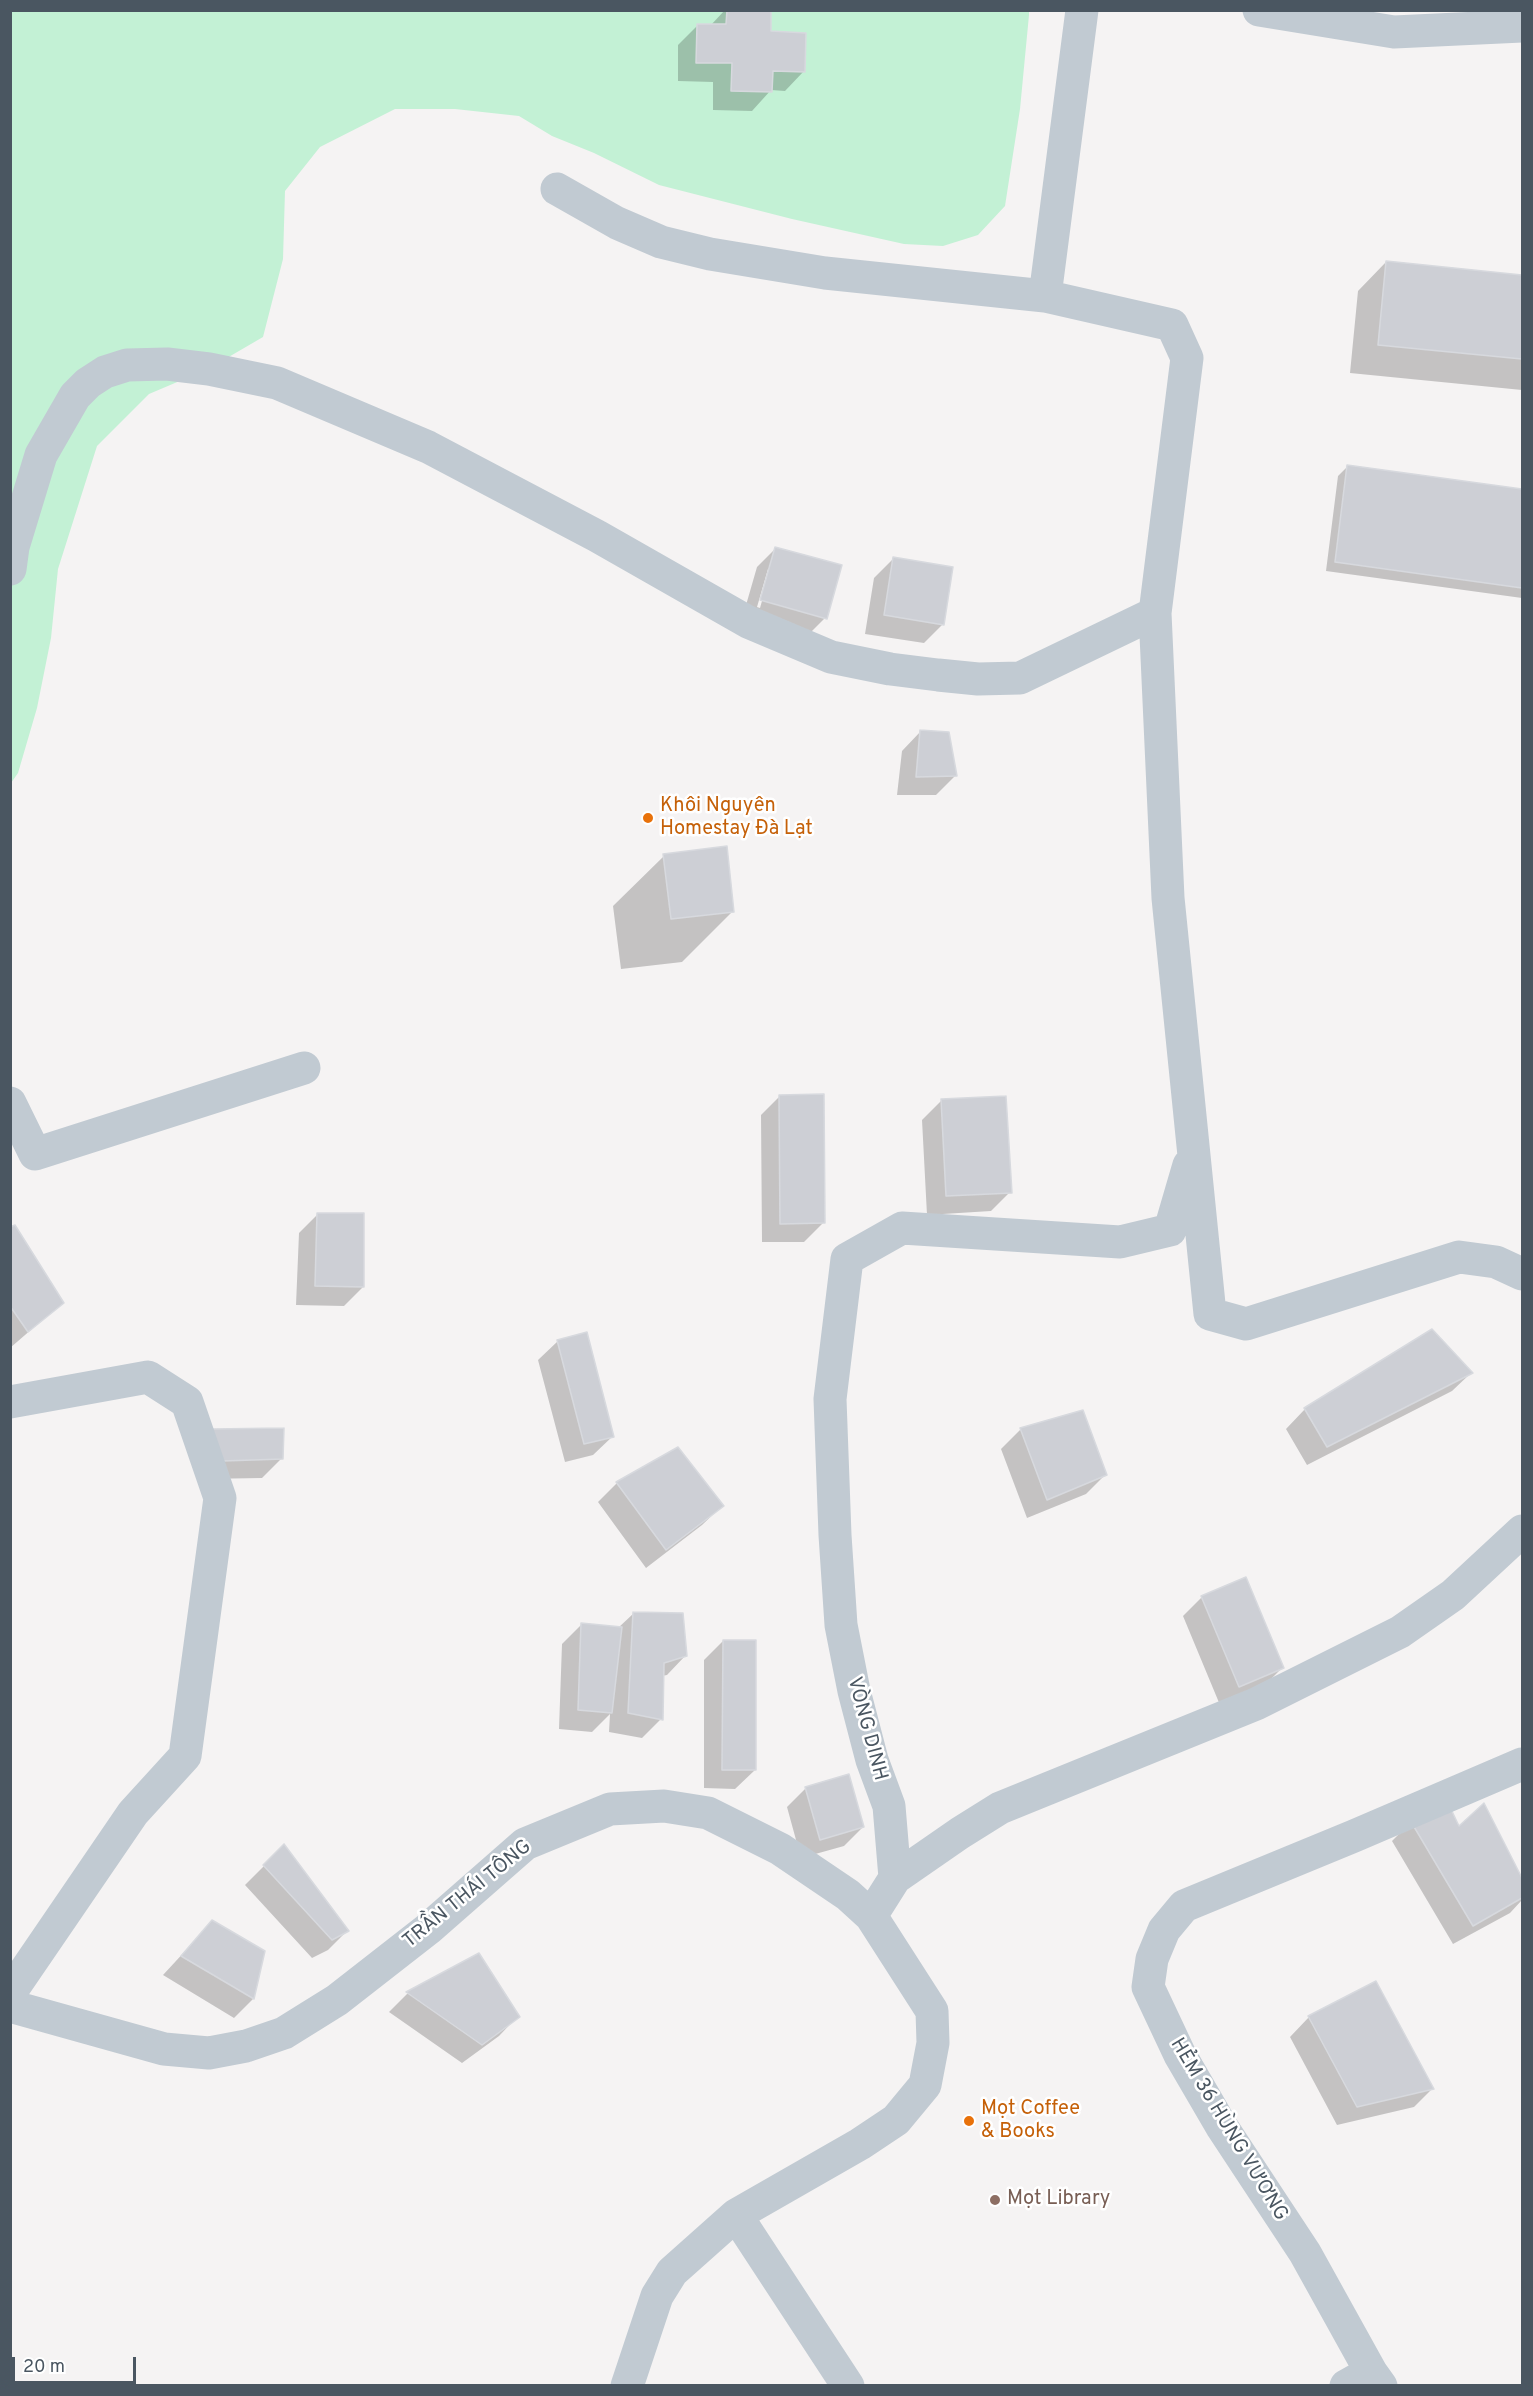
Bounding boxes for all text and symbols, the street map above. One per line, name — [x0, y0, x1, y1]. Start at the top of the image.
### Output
place label: Khôi Nguyên Homestay Đà Lạt — [660, 795, 813, 842]
marker: Khôi Nguyên Homestay Đà Lạt — [641, 811, 655, 825]
street label: VÒNG DINH — [841, 1675, 891, 1783]
street label: TRẦN THÁI TÔNG — [399, 1836, 537, 1954]
street label: HẺM 36 HÙNG VƯƠNG — [1164, 2034, 1292, 2226]
place label: Mọt Coffee & Books — [981, 2098, 1080, 2145]
marker: Mọt Coffee & Books — [962, 2114, 976, 2128]
place label: Mọt Library — [1007, 2188, 1110, 2212]
marker: Mọt Library — [988, 2193, 1002, 2207]
scale bar — [15, 2345, 140, 2383]
text: 20 m — [23, 2356, 65, 2379]

